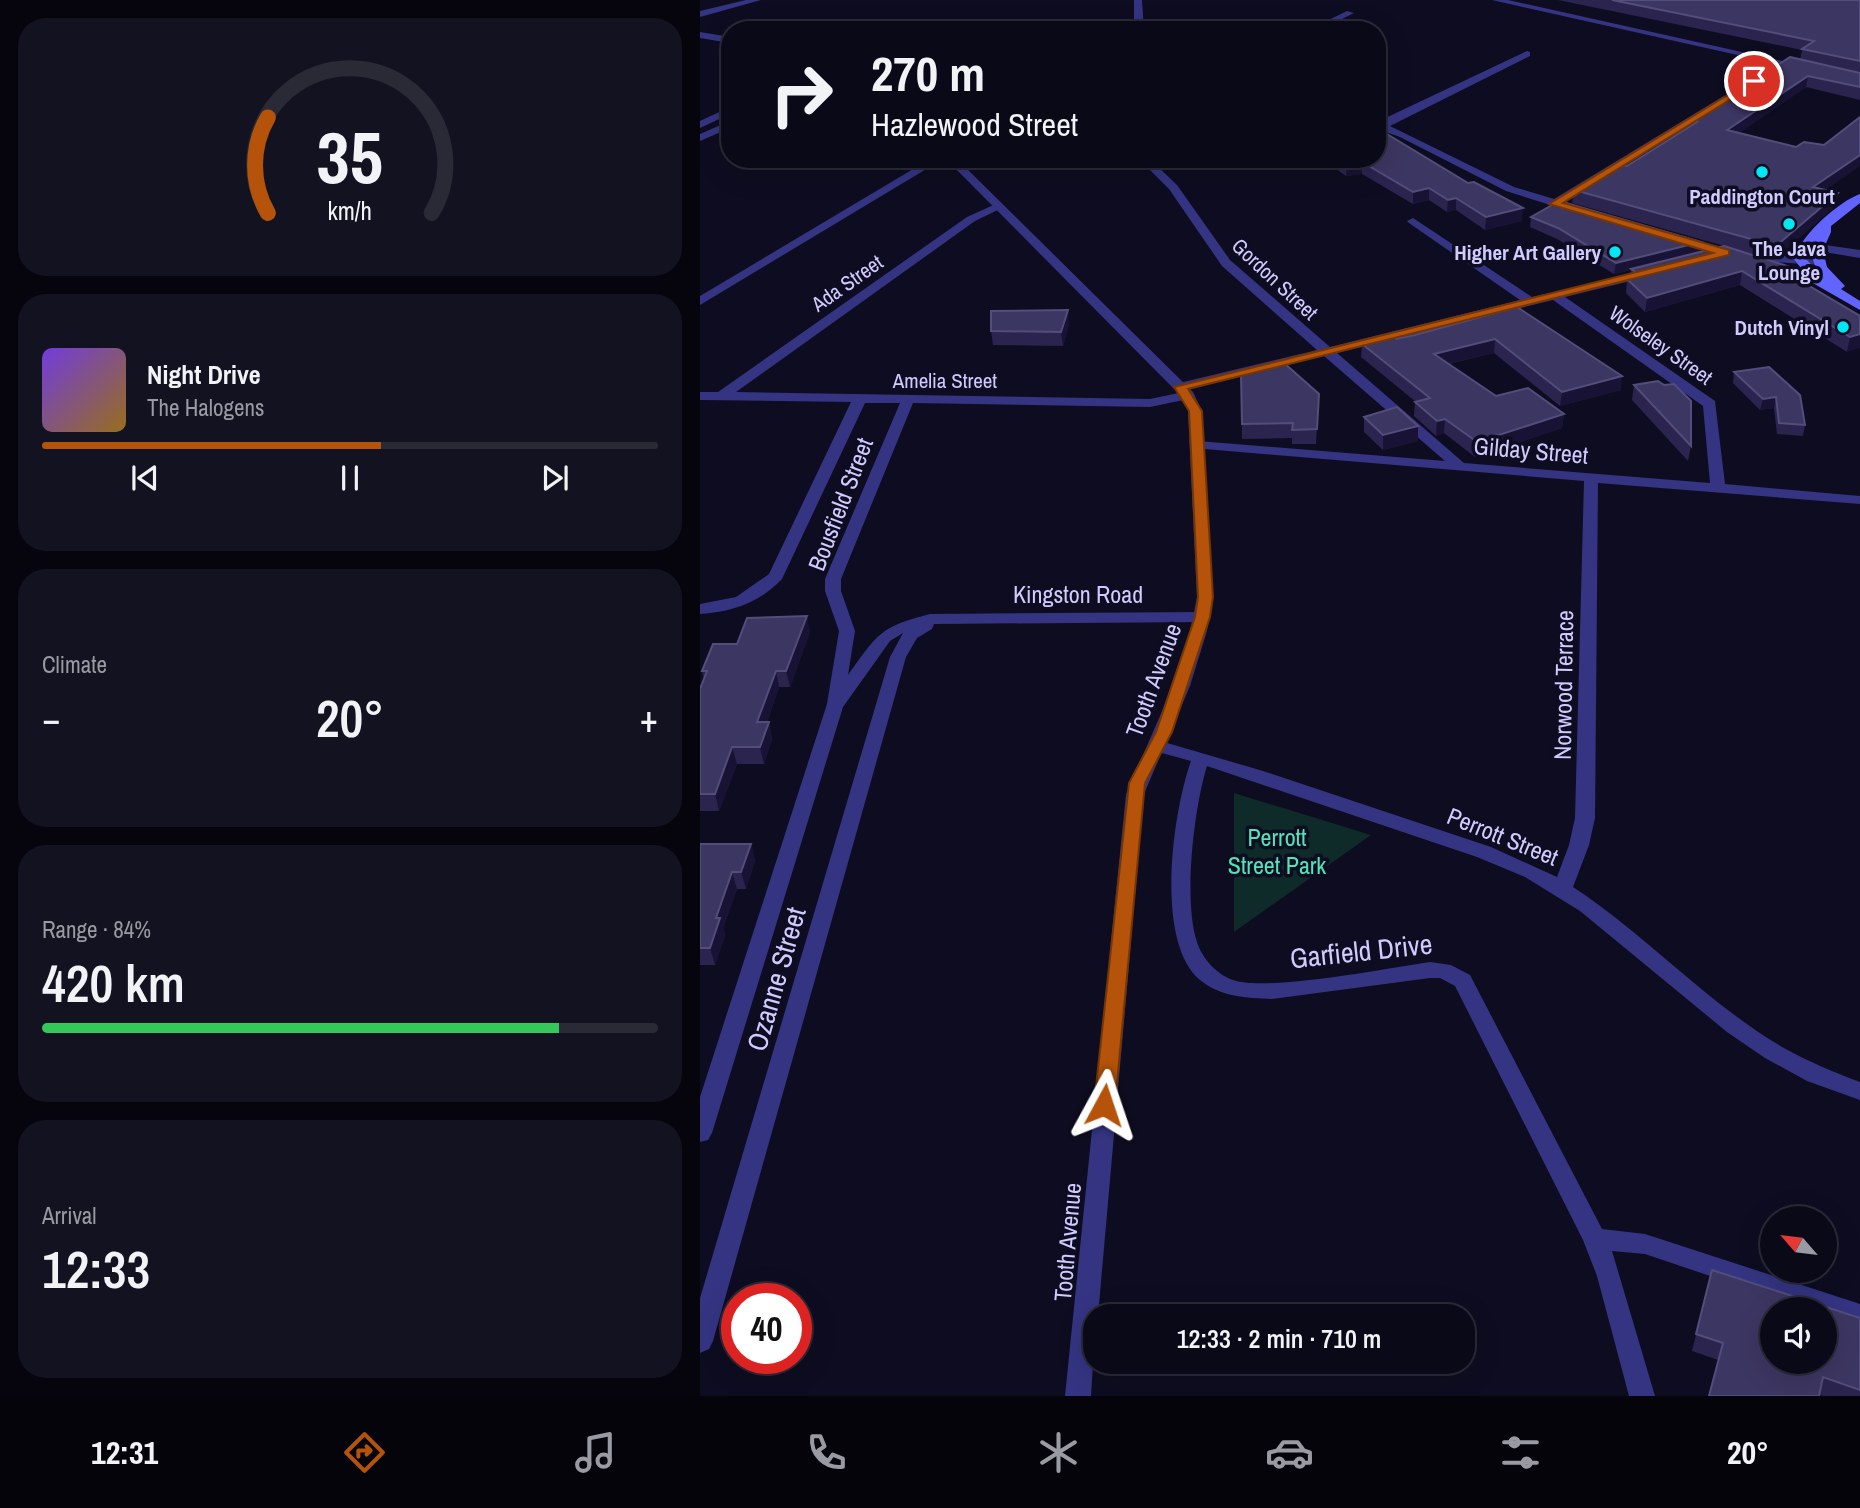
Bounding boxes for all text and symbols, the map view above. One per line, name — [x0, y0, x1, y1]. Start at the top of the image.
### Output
text: 270 m — [871, 40, 985, 106]
icon: right — [756, 49, 847, 140]
pin — [1724, 51, 1784, 111]
icon: arrive — [1735, 62, 1773, 100]
text: Hazlewood Street — [871, 103, 1078, 146]
text: 35 — [317, 108, 383, 206]
marker: Paddington Court — [1754, 164, 1770, 180]
place label: Paddington Court — [1689, 182, 1835, 211]
text: km/h — [328, 194, 372, 228]
marker: The Java Lounge — [1781, 216, 1797, 232]
street label: Gordon Street — [1226, 232, 1325, 327]
place label: The Java Lounge — [1752, 234, 1826, 287]
place label: Higher Art Gallery — [1454, 238, 1601, 267]
marker: Higher Art Gallery — [1607, 244, 1623, 260]
street label: Ada Street — [805, 248, 889, 319]
street label: Wolseley Street — [1603, 299, 1719, 391]
place label: Dutch Vinyl — [1735, 313, 1829, 342]
marker: Dutch Vinyl — [1835, 319, 1851, 335]
text: Night Drive — [147, 357, 261, 392]
street label: Amelia Street — [892, 366, 997, 395]
text: The Halogens — [147, 392, 264, 423]
street label: Gilday Street — [1472, 429, 1590, 471]
street label: Bousfield Street — [800, 432, 880, 575]
icon: previous — [126, 459, 164, 497]
icon: pause — [331, 459, 369, 497]
icon: next — [536, 459, 574, 497]
street label: Kingston Road — [1013, 578, 1143, 610]
street label: Norwood Terrace — [1546, 610, 1580, 760]
street label: Tooth Avenue — [1118, 619, 1188, 741]
text: Climate — [42, 649, 107, 680]
text: 20° — [316, 683, 384, 753]
text: − — [42, 693, 60, 744]
text: + — [640, 693, 658, 744]
street label: Perrott Street — [1443, 799, 1564, 873]
park label: Perrott Street Park — [1228, 821, 1326, 881]
street label: Ozanne Street — [737, 903, 815, 1055]
text: Range · 84% — [42, 914, 151, 945]
street label: Garfield Drive — [1288, 925, 1434, 977]
text: 420 km — [42, 948, 185, 1018]
position arrow — [1067, 1068, 1141, 1142]
street label: Tooth Avenue — [1046, 1181, 1088, 1303]
text: Arrival — [42, 1200, 97, 1231]
north arrow — [1760, 1206, 1838, 1283]
map controls — [1760, 1206, 1837, 1374]
text: 12:33 — [42, 1234, 150, 1304]
speed limit sign: 40 — [721, 1283, 812, 1374]
button: sound — [1760, 1297, 1837, 1374]
text: 12:33 · 2 min · 710 m — [1177, 1321, 1381, 1356]
icon: directions — [340, 1428, 389, 1477]
icon: music — [571, 1428, 620, 1477]
icon: phone — [802, 1428, 851, 1477]
icon: climate — [1034, 1428, 1083, 1477]
icon: car — [1265, 1428, 1314, 1477]
icon: filters — [1496, 1428, 1545, 1477]
text: 12:31 — [91, 1431, 158, 1474]
text: 20° — [1727, 1431, 1769, 1474]

